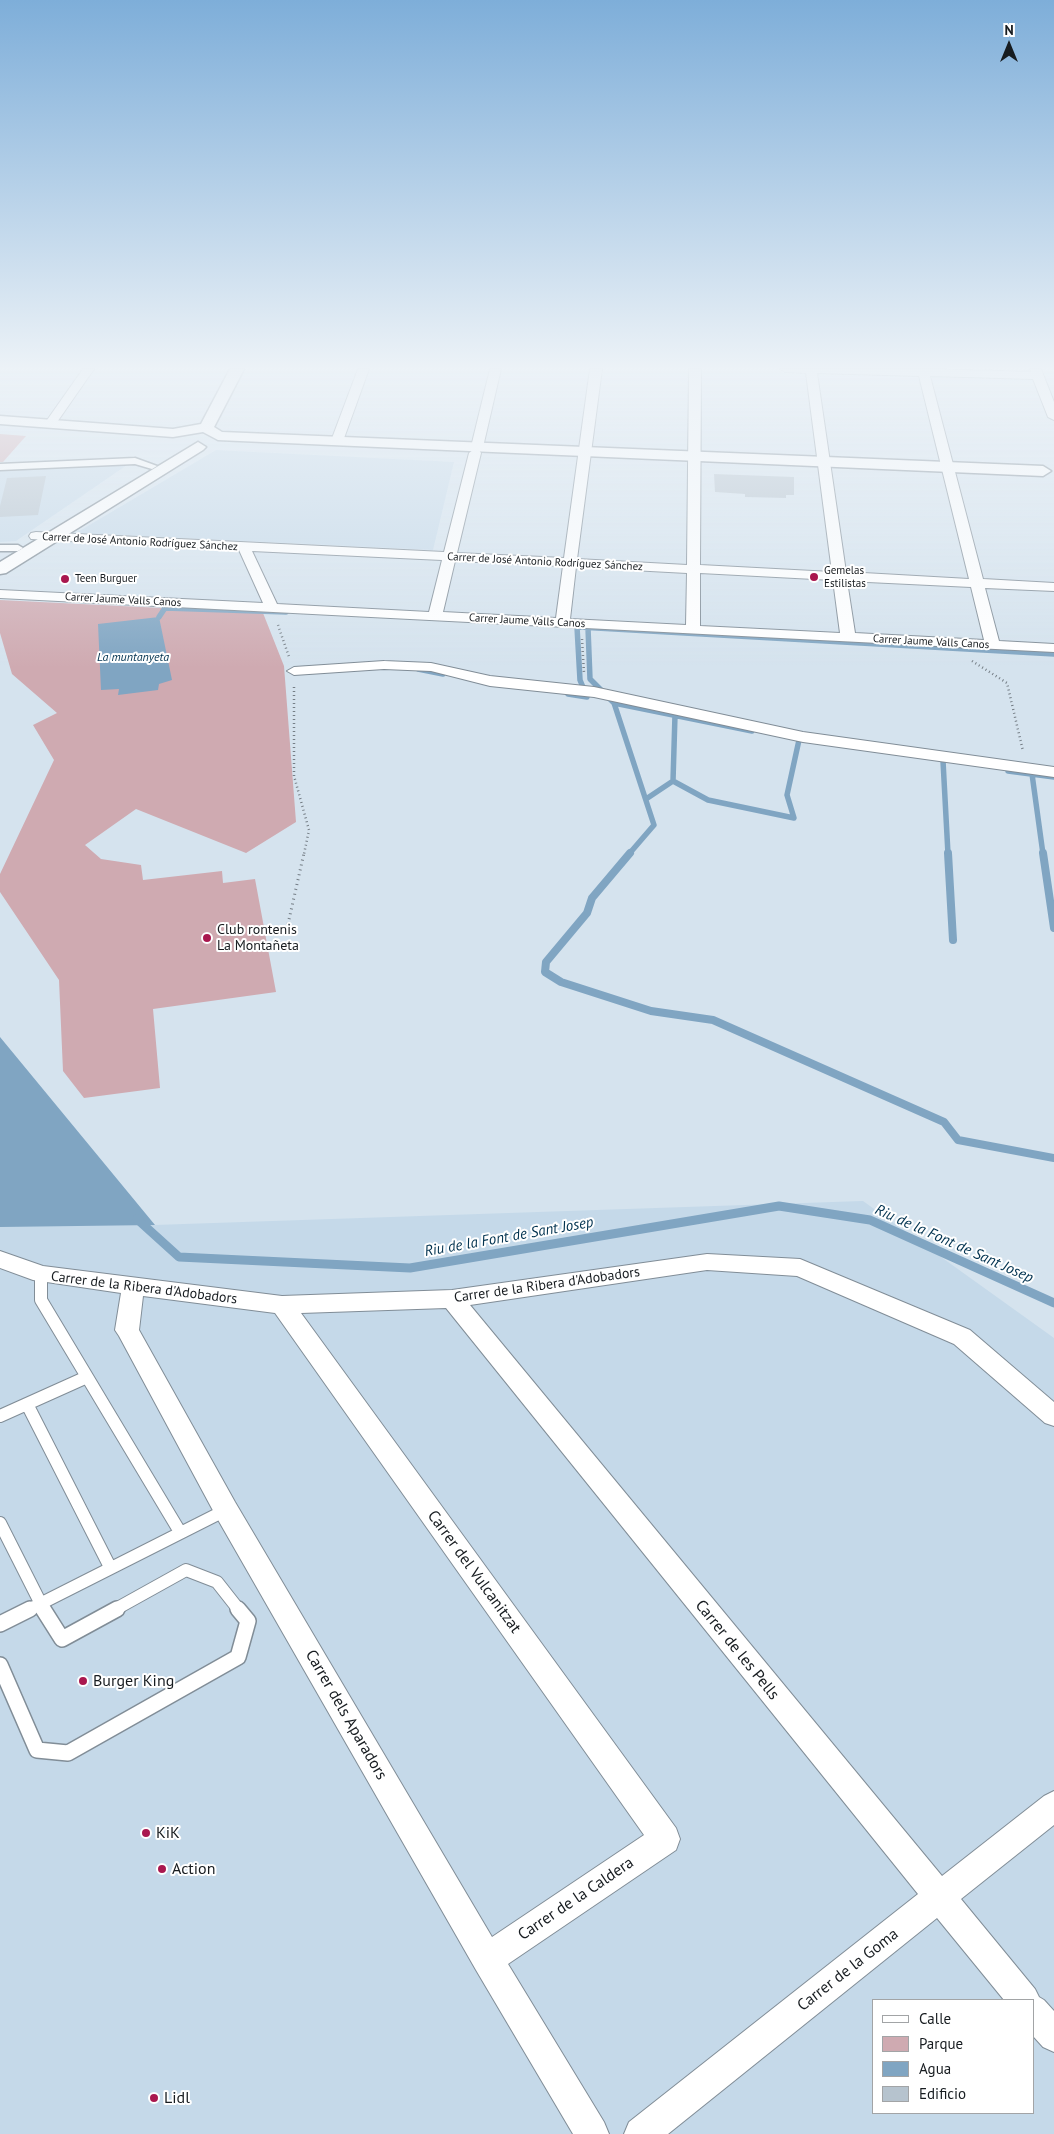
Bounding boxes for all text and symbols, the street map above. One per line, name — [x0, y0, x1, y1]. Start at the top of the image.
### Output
north arrow — [984, 20, 1034, 70]
text: N — [1004, 21, 1014, 39]
street label: Carrer de José Antonio Rodríguez Sánchez — [42, 530, 238, 554]
street label: Carrer de José Antonio Rodríguez Sánchez — [447, 550, 643, 574]
place label: Gemelas Estilistas — [824, 564, 866, 590]
marker: Gemelas Estilistas — [808, 571, 820, 583]
place label: Teen Burguer — [75, 572, 137, 586]
marker: Teen Burguer — [59, 573, 71, 585]
street label: Carrer Jaume Valls Canos — [64, 590, 182, 610]
street label: Carrer Jaume Valls Canos — [468, 611, 586, 631]
street label: Carrer Jaume Valls Canos — [872, 632, 990, 652]
water label: La muntanyeta — [97, 651, 169, 665]
place label: Club rontenis La Montañeta — [217, 922, 299, 954]
marker: Club rontenis La Montañeta — [201, 932, 213, 944]
water label: Riu de la Font de Sant Josep — [872, 1201, 1036, 1287]
water label: Riu de la Font de Sant Josep — [423, 1213, 595, 1261]
street label: Carrer de la Ribera d'Adobadors — [453, 1264, 641, 1306]
street label: Carrer de la Ribera d'Adobadors — [50, 1268, 238, 1308]
street label: Carrer del Vulcanitzat — [423, 1507, 525, 1637]
street label: Carrer de les Pells — [691, 1596, 783, 1704]
street label: Carrer dels Aparadors — [301, 1647, 391, 1783]
place label: Burger King — [93, 1671, 174, 1691]
marker: Burger King — [77, 1675, 89, 1687]
place label: KiK — [156, 1823, 180, 1843]
marker: KiK — [140, 1827, 152, 1839]
street label: Carrer de la Caldera — [515, 1853, 637, 1945]
place label: Action — [172, 1859, 215, 1879]
marker: Action — [156, 1863, 168, 1875]
street label: Carrer de la Goma — [794, 1925, 902, 2015]
legend — [872, 1999, 1034, 2114]
text: Calle — [919, 2009, 951, 2028]
text: Parque — [919, 2034, 963, 2053]
text: Agua — [919, 2059, 951, 2078]
text: Edificio — [919, 2084, 966, 2103]
place label: Lidl — [164, 2088, 190, 2108]
marker: Lidl — [148, 2092, 160, 2104]

